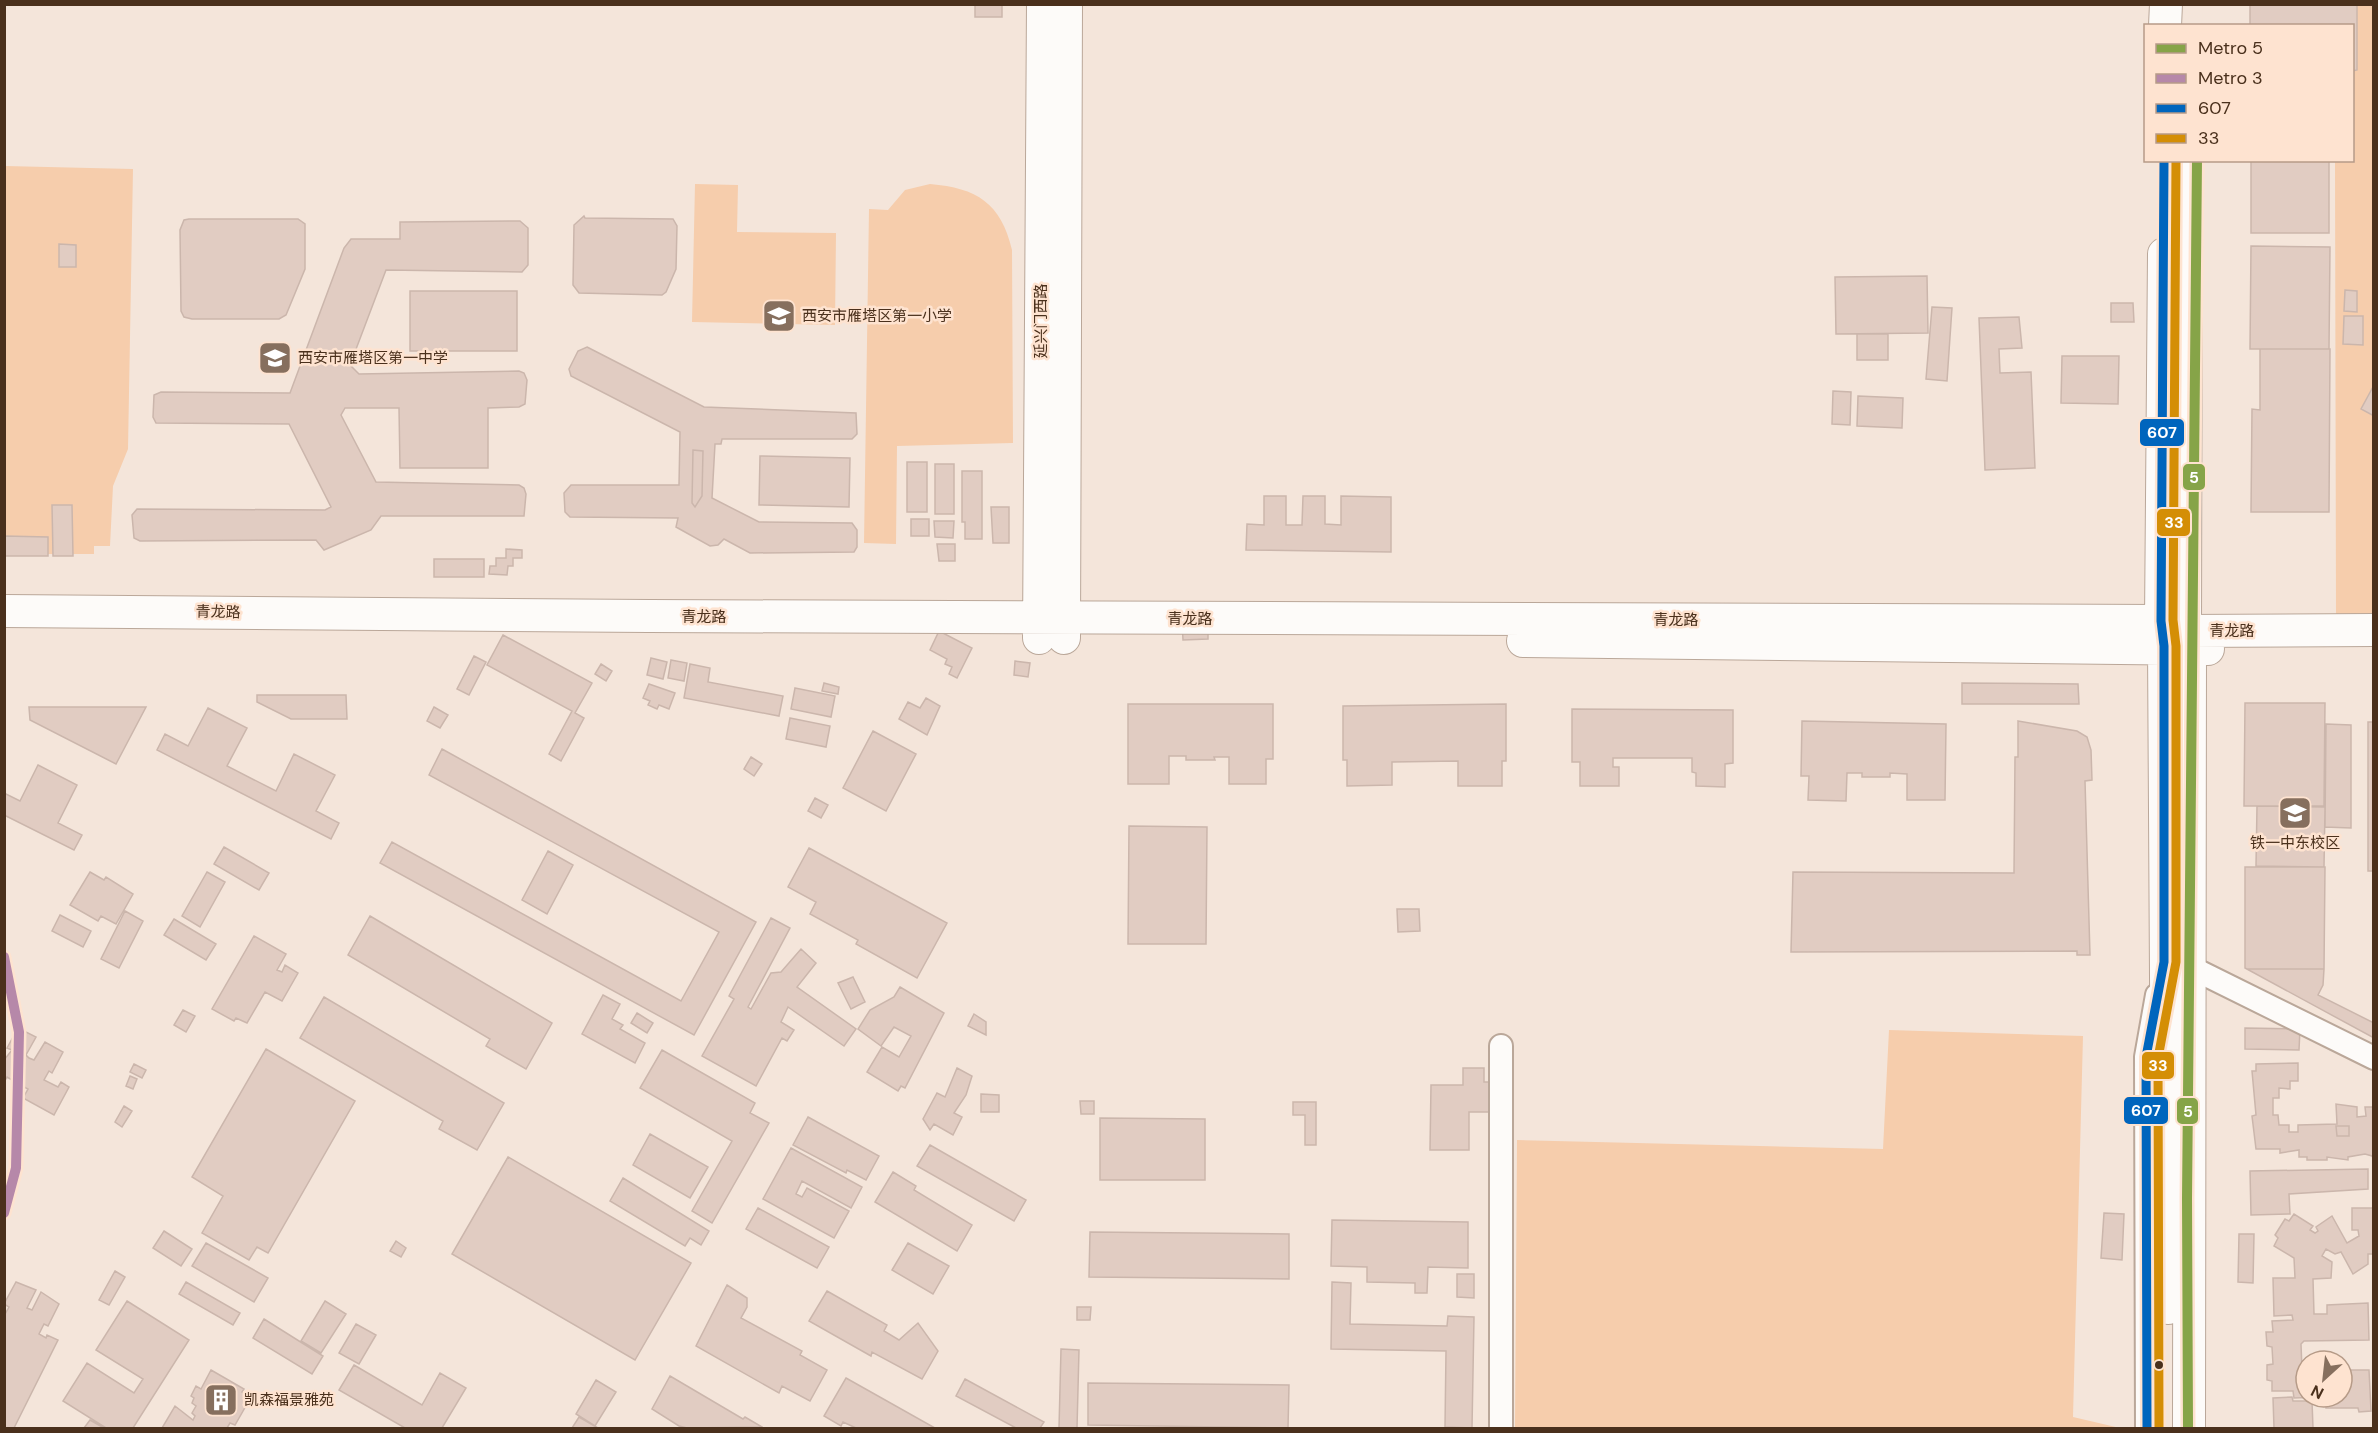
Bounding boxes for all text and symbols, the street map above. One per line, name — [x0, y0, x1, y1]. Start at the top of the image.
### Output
legend — [2144, 24, 2354, 162]
text: Metro 5 — [2198, 36, 2263, 60]
text: Metro 3 — [2198, 66, 2263, 90]
text: 607 — [2198, 96, 2231, 120]
text: 33 — [2198, 126, 2219, 150]
street label: 延兴门西路 — [1031, 283, 1051, 359]
school or university icon: 西安市雁塔区第一小学 — [761, 298, 797, 334]
place label: 西安市雁塔区第一小学 — [802, 306, 952, 326]
school or university icon: 西安市雁塔区第一中学 — [257, 340, 293, 376]
place label: 西安市雁塔区第一中学 — [298, 348, 448, 368]
line badge: 607 — [2139, 418, 2185, 447]
text: 607 — [2147, 422, 2177, 443]
line badge: 5 — [2182, 463, 2206, 491]
text: 5 — [2189, 467, 2199, 488]
line badge: 33 — [2156, 508, 2191, 537]
text: 33 — [2164, 512, 2184, 533]
street label: 青龙路 — [195, 602, 241, 622]
street label: 青龙路 — [681, 607, 727, 627]
street label: 青龙路 — [1167, 609, 1213, 629]
street label: 青龙路 — [1653, 610, 1699, 630]
street label: 青龙路 — [2209, 621, 2255, 641]
school or university icon: 铁一中东校区 — [2277, 795, 2313, 831]
place label: 铁一中东校区 — [2250, 833, 2340, 853]
line badge: 33 — [2141, 1051, 2175, 1080]
text: 33 — [2148, 1055, 2168, 1076]
line badge: 607 — [2123, 1096, 2169, 1125]
line badge: 5 — [2176, 1097, 2199, 1125]
text: 607 — [2131, 1100, 2161, 1121]
text: 5 — [2183, 1101, 2193, 1122]
north arrow — [2294, 1349, 2354, 1409]
unlabelled marker — [2153, 1359, 2165, 1371]
text: N — [2307, 1380, 2327, 1404]
building icon: 凯森福景雅苑 — [203, 1382, 239, 1418]
place label: 凯森福景雅苑 — [244, 1390, 334, 1410]

